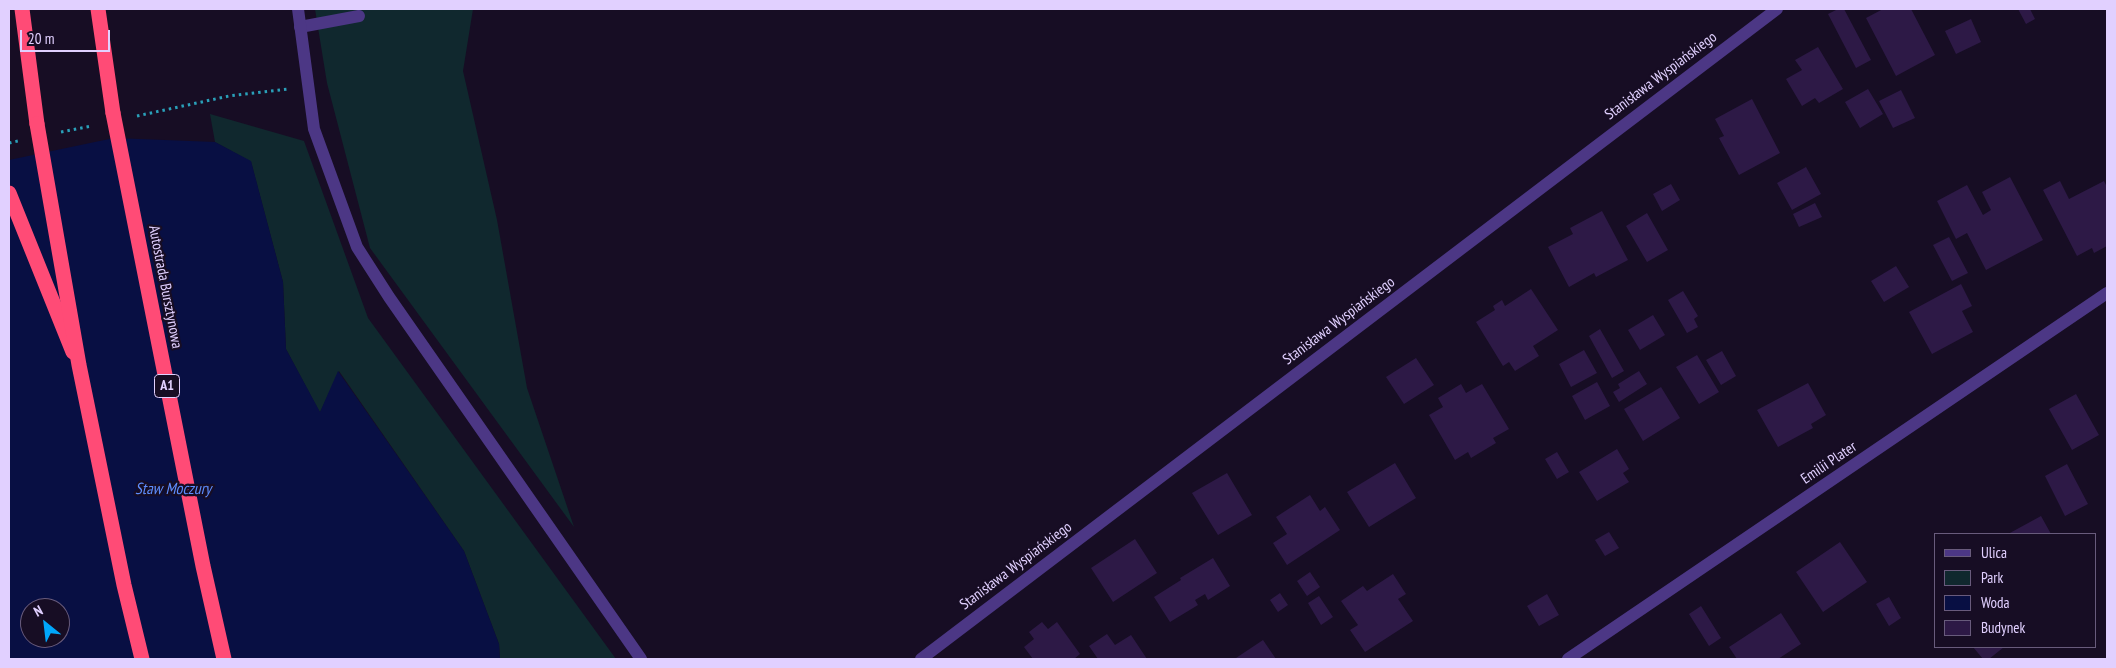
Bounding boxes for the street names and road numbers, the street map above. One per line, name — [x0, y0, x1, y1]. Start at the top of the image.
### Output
street label: Stanisława Wyspiańskiego — [1602, 28, 1720, 124]
street label: Autostrada Bursztynowa — [144, 224, 186, 350]
street label: Stanisława Wyspiańskiego — [1280, 273, 1398, 369]
road number: A1 — [154, 374, 180, 398]
street label: Emilii Plater — [1798, 438, 1860, 488]
street label: Stanisława Wyspiańskiego — [957, 518, 1075, 614]

